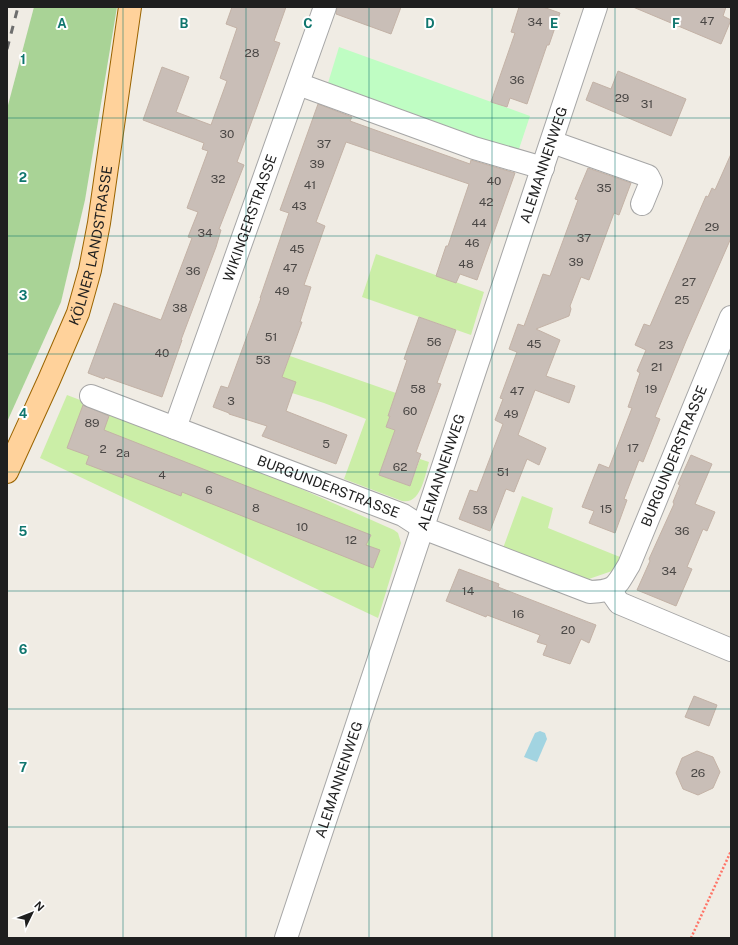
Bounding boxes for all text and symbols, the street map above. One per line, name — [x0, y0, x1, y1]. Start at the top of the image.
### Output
house number: 47 — [700, 14, 714, 28]
house number: 34 — [527, 15, 543, 29]
text: A — [57, 16, 67, 31]
text: B — [180, 16, 189, 31]
text: C — [303, 16, 313, 31]
text: D — [425, 16, 435, 31]
text: E — [550, 16, 558, 31]
text: F — [672, 16, 680, 31]
house number: 28 — [245, 46, 260, 60]
text: 1 — [20, 52, 26, 67]
house number: 36 — [510, 73, 524, 87]
house number: 29 — [615, 91, 629, 105]
house number: 31 — [641, 97, 653, 111]
street label: ALEMANNENWEG — [517, 104, 570, 225]
house number: 30 — [220, 127, 234, 141]
house number: 37 — [317, 137, 331, 151]
street label: WIKINGERSTRASSE — [220, 152, 280, 284]
house number: 39 — [310, 157, 324, 171]
street label: KÖLNER LANDSTRASSE — [66, 165, 115, 328]
text: 2 — [19, 170, 27, 185]
house number: 32 — [211, 172, 225, 186]
house number: 40 — [487, 174, 501, 188]
house number: 41 — [304, 178, 316, 192]
house number: 35 — [596, 181, 612, 195]
house number: 42 — [479, 195, 493, 209]
house number: 43 — [291, 199, 307, 213]
house number: 44 — [471, 216, 487, 230]
house number: 29 — [705, 220, 719, 234]
house number: 34 — [197, 226, 213, 240]
house number: 37 — [577, 231, 591, 245]
house number: 46 — [464, 236, 480, 250]
house number: 45 — [289, 242, 305, 256]
house number: 39 — [569, 255, 583, 269]
house number: 48 — [458, 257, 474, 271]
house number: 47 — [283, 261, 297, 275]
house number: 36 — [186, 264, 200, 278]
house number: 27 — [682, 275, 696, 289]
house number: 49 — [274, 284, 290, 298]
text: 3 — [19, 288, 28, 303]
house number: 25 — [675, 293, 690, 307]
house number: 38 — [172, 301, 188, 315]
house number: 51 — [265, 330, 277, 344]
house number: 56 — [426, 335, 442, 349]
house number: 45 — [526, 337, 542, 351]
house number: 23 — [659, 338, 673, 352]
house number: 40 — [155, 346, 169, 360]
house number: 53 — [255, 353, 271, 367]
house number: 21 — [651, 360, 663, 374]
house number: 58 — [410, 382, 426, 396]
house number: 19 — [645, 382, 657, 396]
street label: BURGUNDERSTRASSE — [638, 383, 710, 529]
house number: 47 — [510, 384, 524, 398]
house number: 3 — [227, 394, 235, 408]
house number: 60 — [403, 404, 417, 418]
text: 4 — [19, 406, 28, 421]
house number: 49 — [503, 407, 519, 421]
street label: ALEMANNENWEG — [414, 412, 468, 533]
house number: 89 — [84, 416, 100, 430]
house number: 5 — [322, 437, 330, 451]
house number: 17 — [627, 441, 639, 455]
house number: 2 — [99, 442, 107, 456]
house number: 2a — [116, 446, 130, 460]
street label: BURGUNDERSTRASSE — [255, 452, 402, 521]
house number: 62 — [393, 460, 407, 474]
house number: 51 — [497, 465, 509, 479]
house number: 4 — [158, 468, 166, 482]
house number: 6 — [205, 483, 213, 497]
house number: 8 — [252, 501, 260, 515]
house number: 15 — [600, 502, 613, 516]
house number: 53 — [472, 503, 488, 517]
house number: 10 — [296, 520, 308, 534]
text: 5 — [19, 524, 28, 539]
house number: 36 — [675, 524, 689, 538]
house number: 12 — [345, 533, 357, 547]
house number: 34 — [661, 564, 677, 578]
house number: 14 — [462, 584, 475, 598]
house number: 16 — [512, 607, 524, 621]
house number: 20 — [561, 623, 575, 637]
text: 6 — [19, 642, 28, 657]
street label: ALEMANNENWEG — [312, 719, 366, 840]
text: 7 — [19, 760, 27, 775]
house number: 26 — [691, 766, 705, 780]
north arrow — [12, 893, 52, 933]
text: N — [32, 899, 47, 913]

